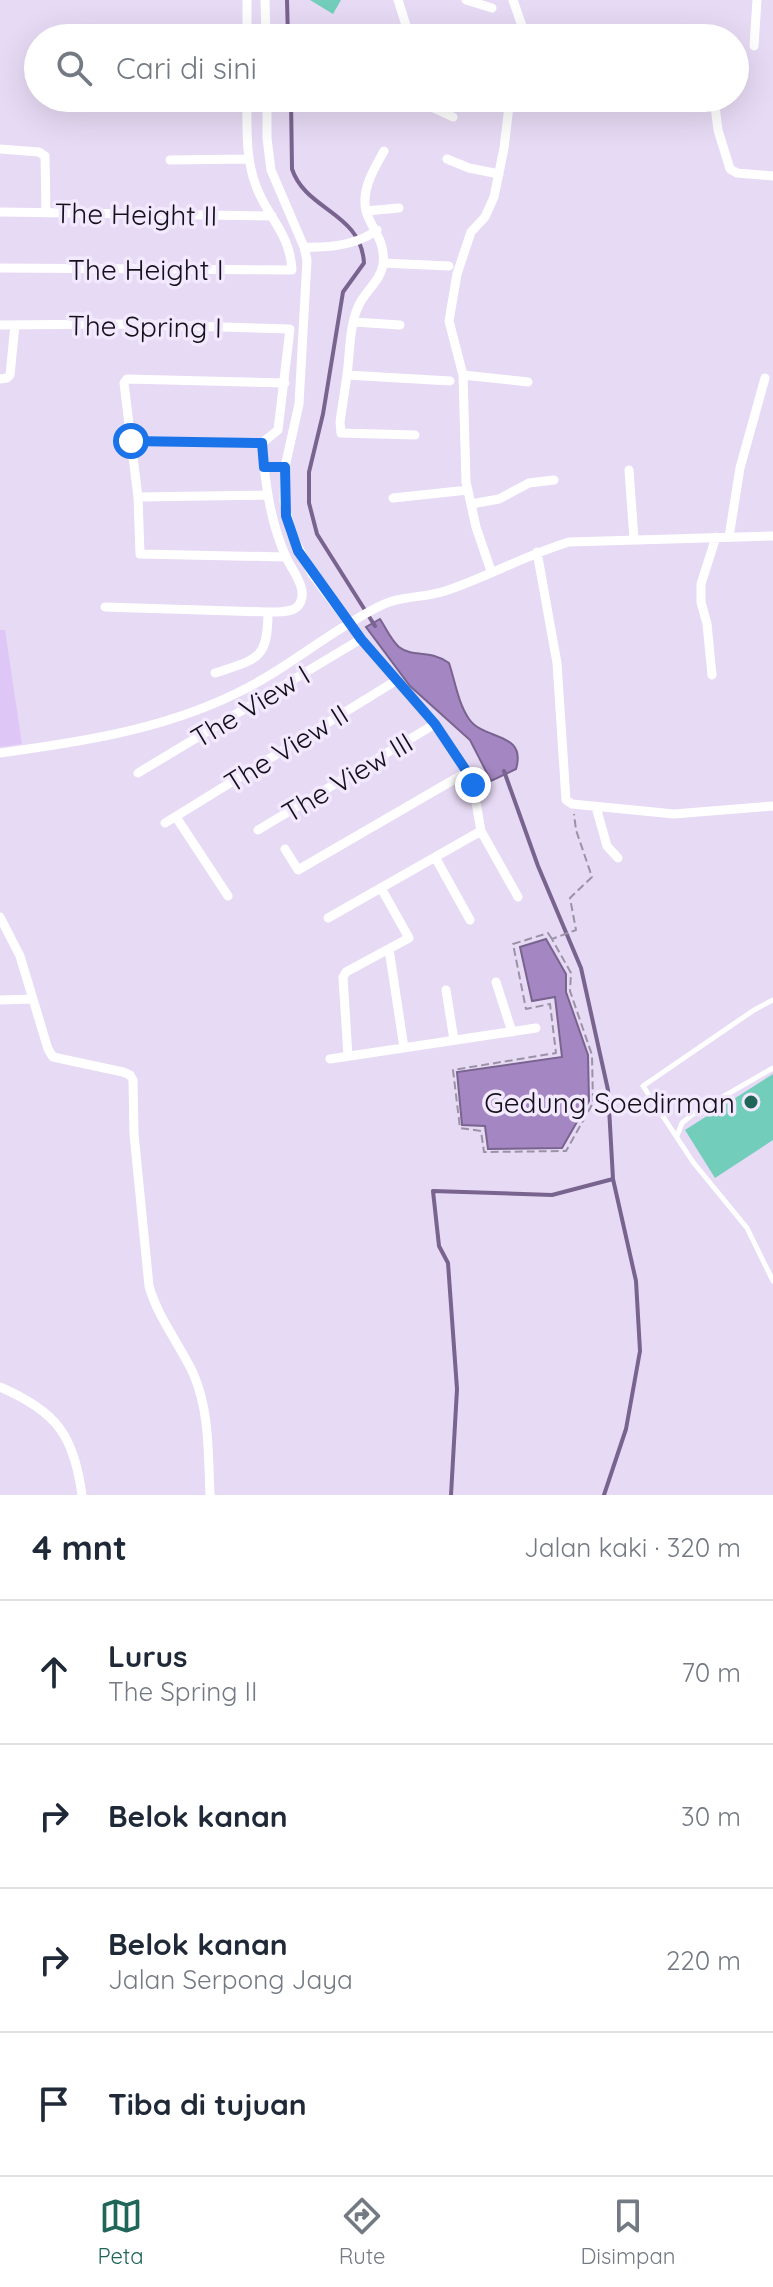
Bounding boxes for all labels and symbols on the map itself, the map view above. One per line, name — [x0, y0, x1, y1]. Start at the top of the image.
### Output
street label: The Height II — [54, 195, 218, 233]
street label: The Height I — [68, 252, 224, 287]
street label: The Spring I — [68, 307, 222, 345]
route start — [113, 423, 149, 459]
street label: The View I — [184, 657, 316, 755]
street label: The View II — [218, 696, 354, 800]
street label: The View III — [275, 724, 419, 830]
route end — [455, 767, 491, 803]
place label: Gedung Soedirman — [484, 1085, 735, 1120]
marker: Gedung Soedirman — [742, 1093, 760, 1111]

